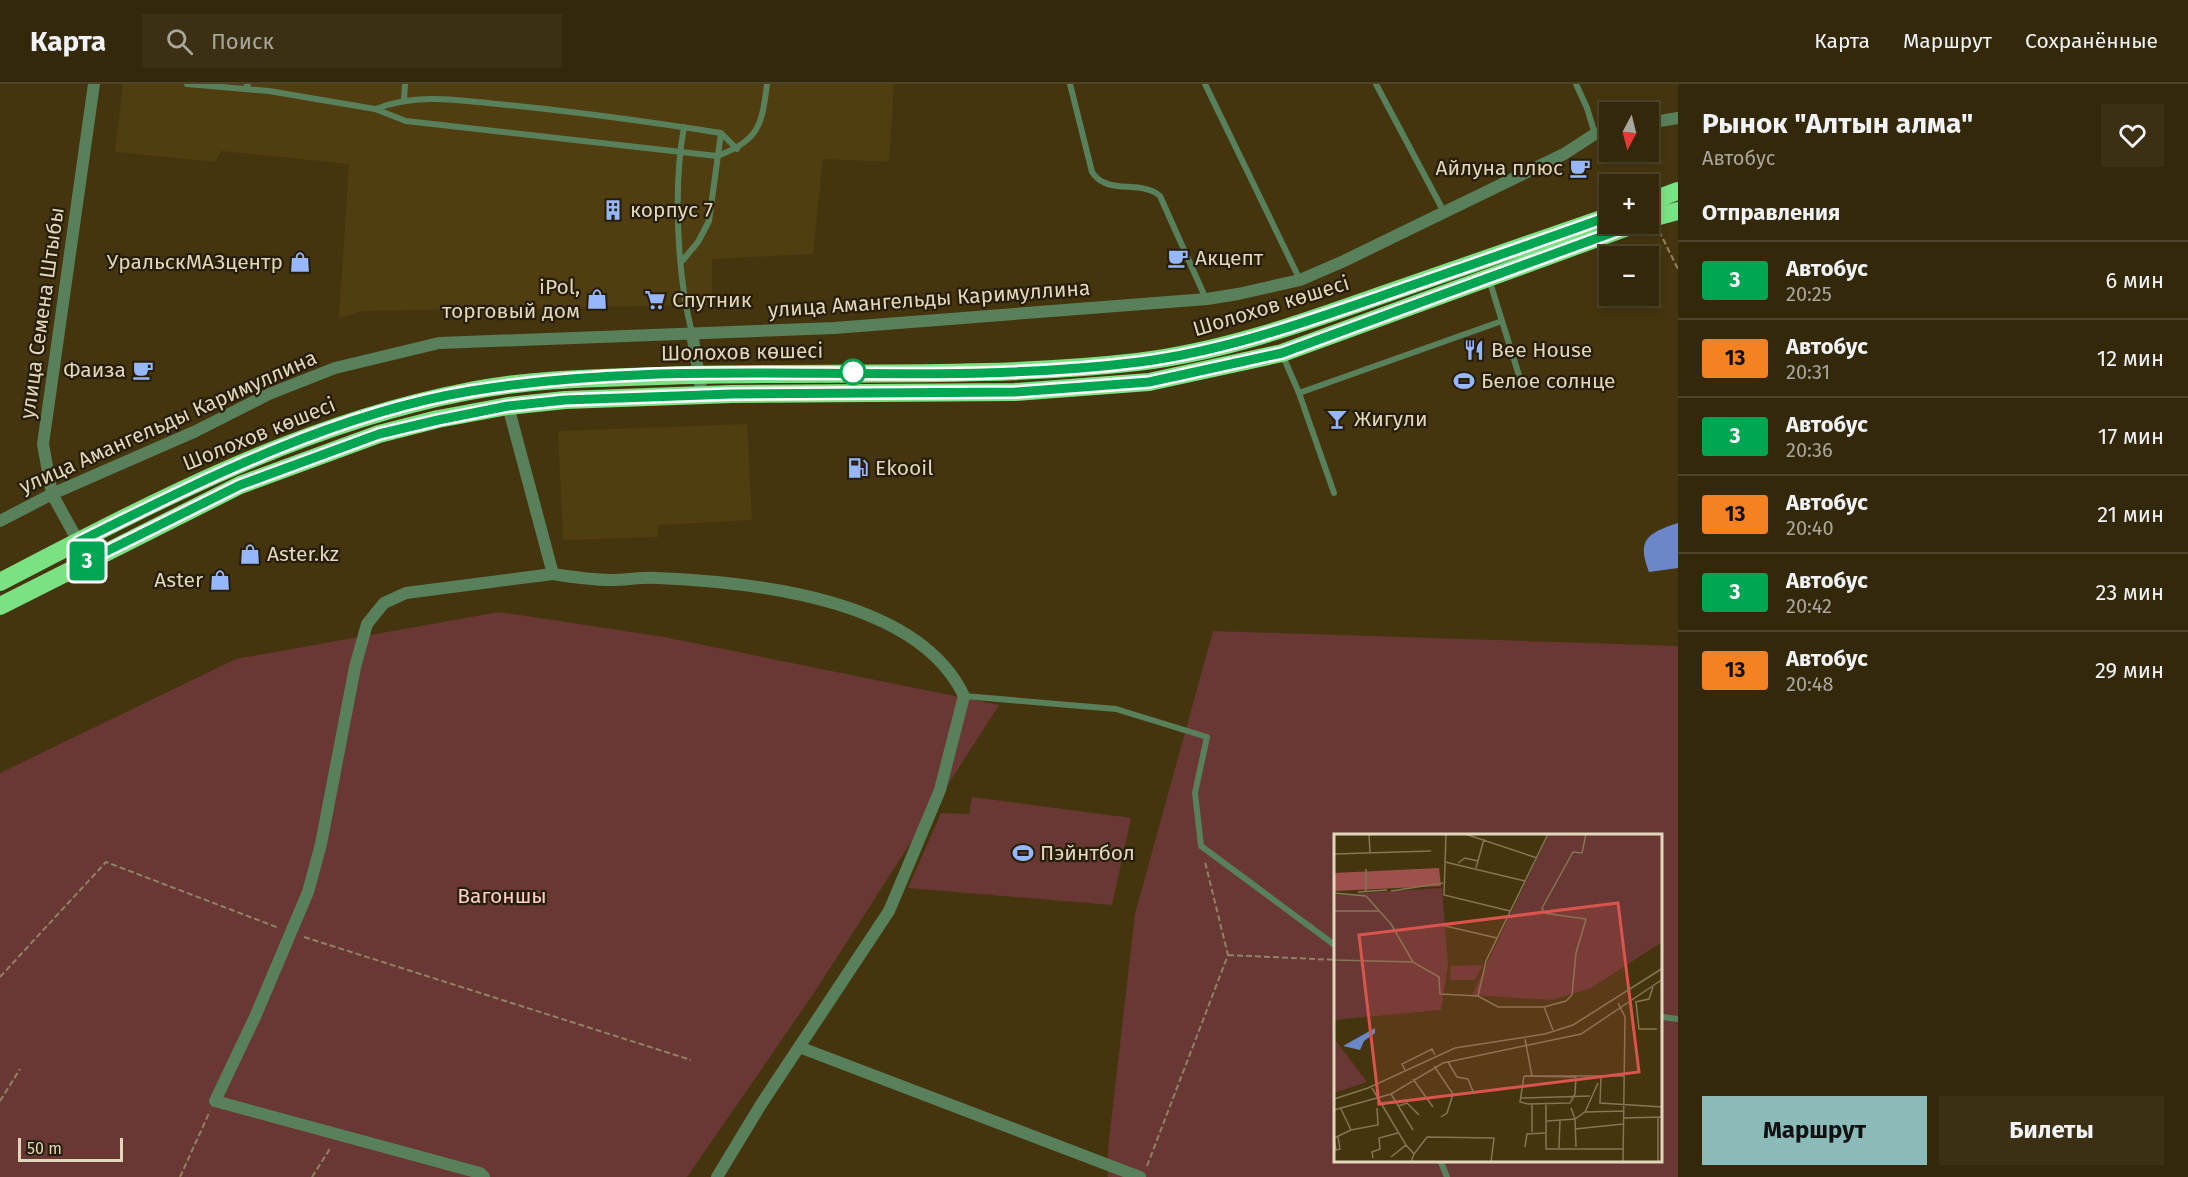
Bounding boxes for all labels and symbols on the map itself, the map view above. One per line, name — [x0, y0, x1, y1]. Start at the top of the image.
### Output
north arrow — [1599, 102, 1659, 162]
place label: Айлуна плюс — [1435, 155, 1563, 181]
cafe icon: Айлуна плюс — [1568, 156, 1592, 180]
place label: корпус 7 — [630, 197, 713, 223]
building icon: корпус 7 — [601, 198, 625, 222]
street label: улица Семена Штыбы — [14, 205, 70, 421]
place label: Акцепт — [1195, 245, 1264, 271]
cafe icon: Акцепт — [1166, 246, 1190, 270]
place label: УральскМАЗцентр — [107, 249, 283, 275]
shop icon: УральскМАЗцентр — [288, 250, 312, 274]
street label: Шолохов көшесі — [1190, 270, 1352, 342]
place label: iPol, торговый дом — [442, 274, 580, 324]
street label: улица Амангельды Каримуллина — [767, 275, 1091, 323]
shop icon: iPol, торговый дом — [585, 287, 609, 311]
place label: Спутник — [672, 287, 752, 313]
supermarket icon: Спутник — [643, 288, 667, 312]
place label: Bee House — [1491, 337, 1592, 363]
street label: Шолохов көшесі — [661, 338, 823, 366]
restaurant icon: Bee House — [1462, 338, 1486, 362]
street label: улица Амангельды Каримуллина — [15, 344, 321, 500]
place label: Фаиза — [63, 357, 126, 383]
cafe icon: Фаиза — [131, 358, 155, 382]
unlabelled marker — [840, 359, 866, 385]
place label: Белое солнце — [1481, 368, 1616, 394]
sports icon: Белое солнце — [1452, 369, 1476, 393]
street label: Шолохов көшесі — [179, 392, 339, 476]
place label: Жигули — [1354, 406, 1428, 432]
bar icon: Жигули — [1325, 407, 1349, 431]
place label: Ekooil — [875, 455, 933, 481]
fuel station icon: Ekooil — [846, 456, 870, 480]
place label: Aster.kz — [267, 541, 339, 567]
line badge: 3 — [68, 542, 106, 580]
shop icon: Aster.kz — [238, 542, 262, 566]
place label: Aster — [154, 567, 203, 593]
shop icon: Aster — [208, 568, 232, 592]
inset map — [1334, 834, 1663, 1162]
place label: Пэйнтбол — [1040, 840, 1135, 866]
sports icon: Пэйнтбол — [1011, 841, 1035, 865]
park label: Вагоншы — [457, 883, 547, 909]
scale bar — [18, 1135, 123, 1162]

